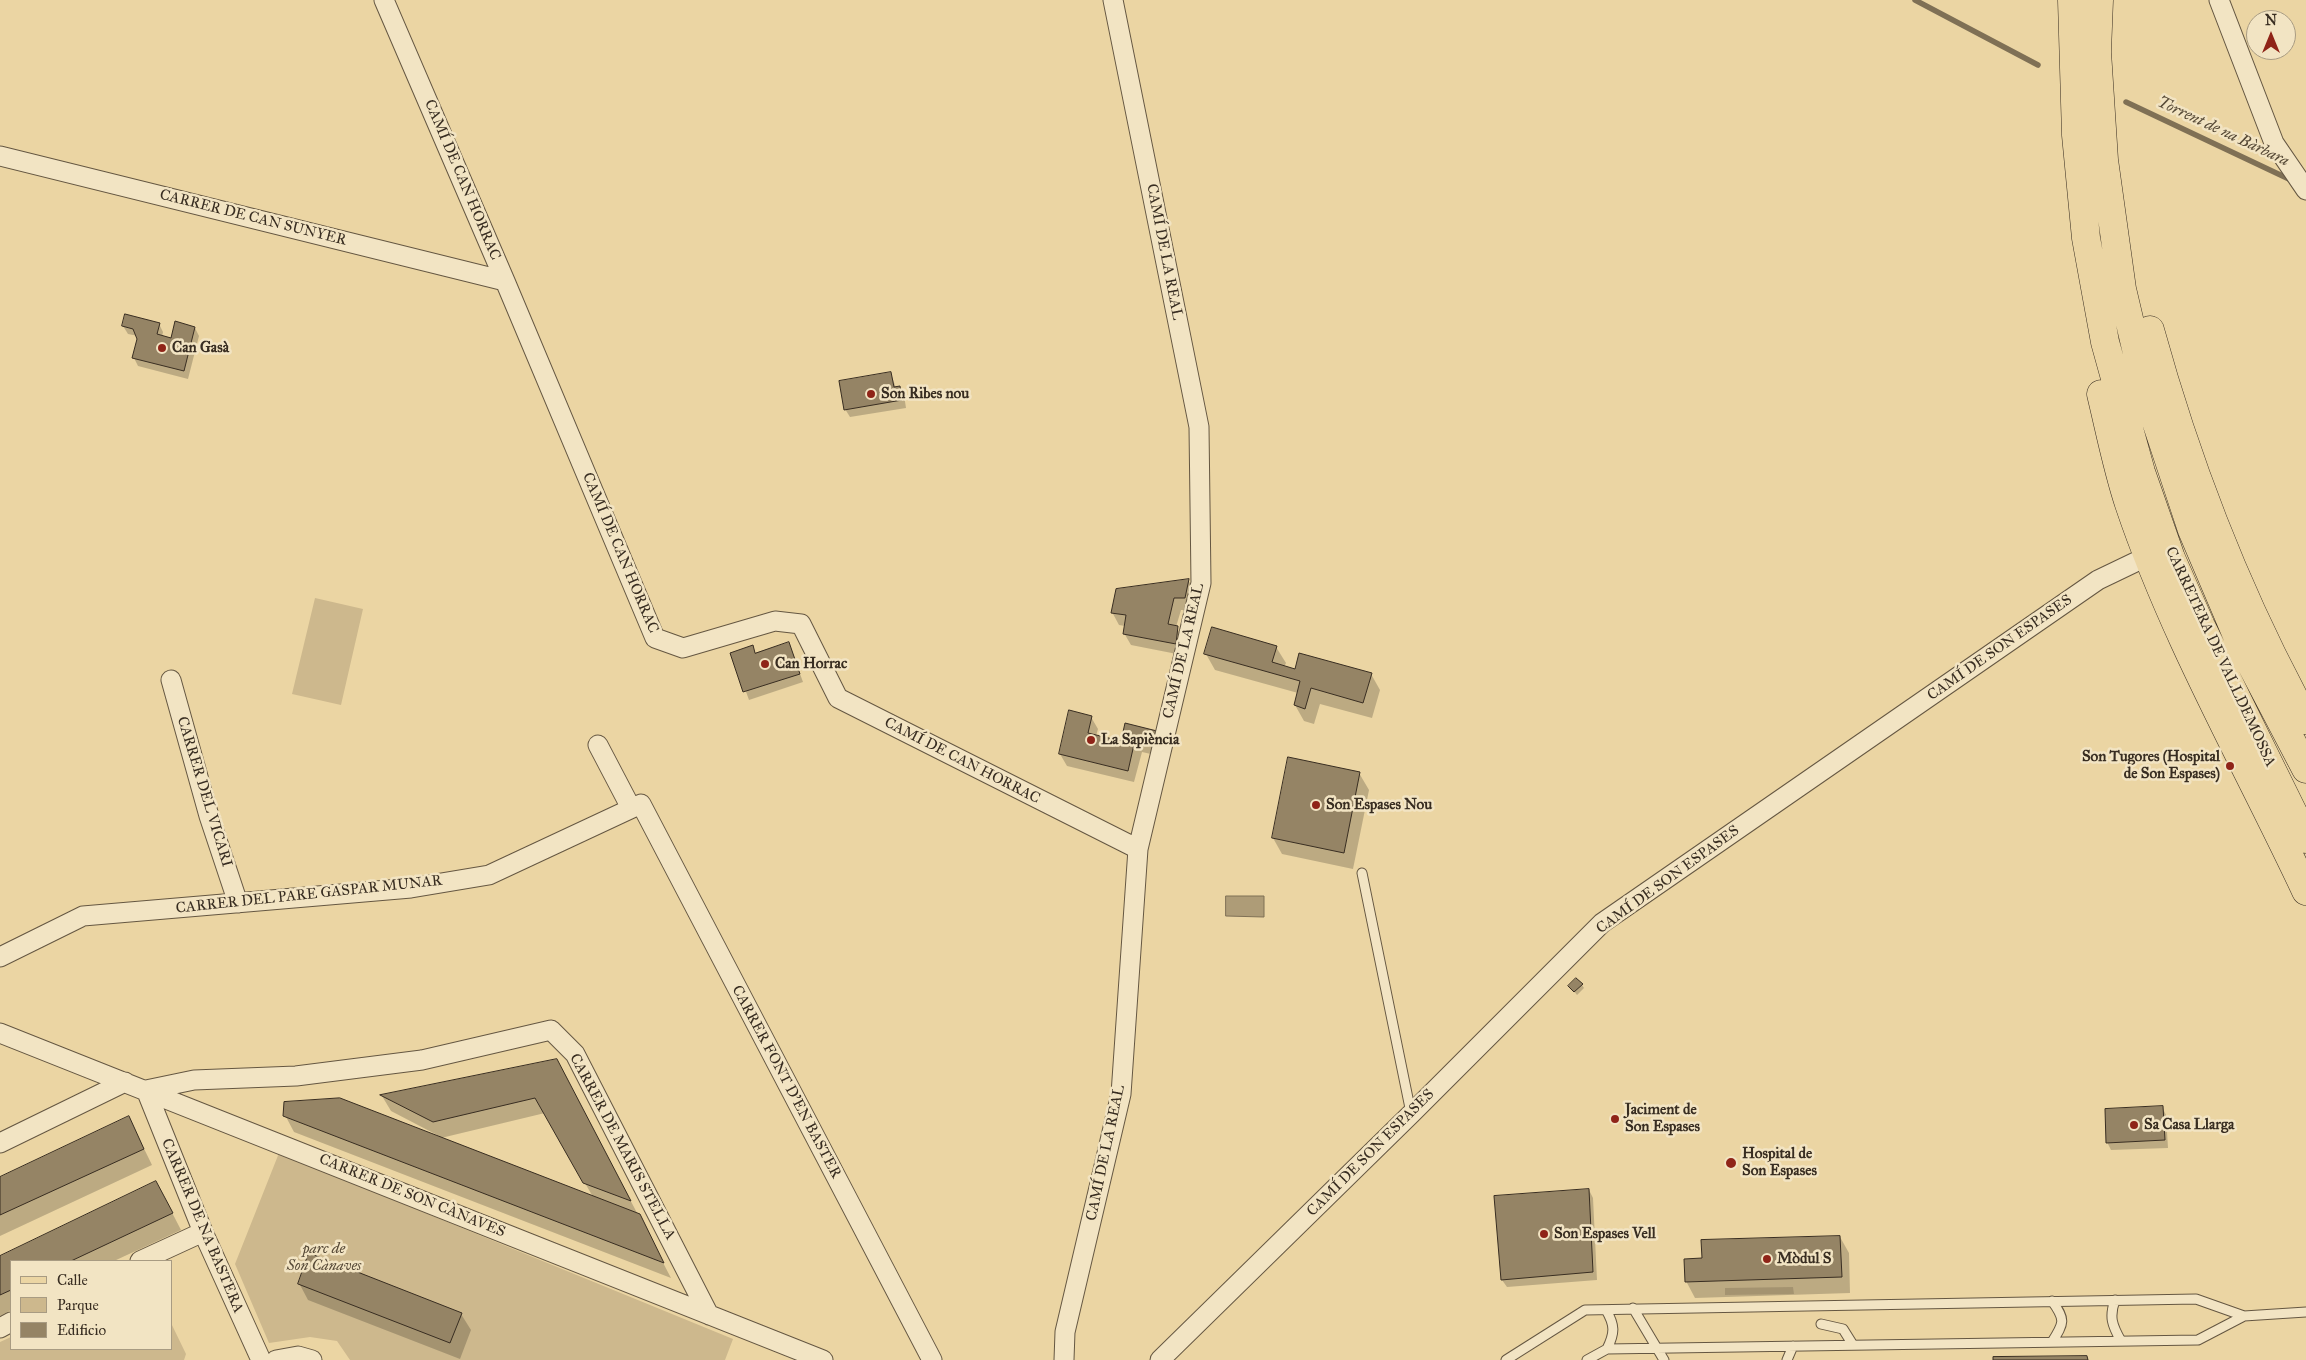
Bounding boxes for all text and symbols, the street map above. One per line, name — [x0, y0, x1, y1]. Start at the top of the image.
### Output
north arrow — [2246, 10, 2296, 60]
text: N — [2265, 12, 2277, 29]
water label: Torrent de na Bàrbara — [2154, 93, 2292, 171]
street label: CAMÍ DE CAN HORRAC — [420, 97, 504, 263]
street label: CAMÍ DE LA REAL — [1142, 182, 1186, 322]
street label: CARRER DE CAN SUNYER — [158, 186, 348, 250]
place label: Can Gasà — [172, 339, 229, 357]
marker: Can Gasà — [156, 342, 168, 354]
place label: Son Ribes nou — [881, 385, 969, 403]
marker: Son Ribes nou — [865, 388, 877, 400]
street label: CAMÍ DE CAN HORRAC — [578, 470, 662, 636]
street label: CARRETERA DE VALLDEMOSSA — [2161, 544, 2279, 770]
street label: CAMÍ DE LA REAL — [1160, 582, 1208, 720]
street label: CAMÍ DE SON ESPASES — [1924, 591, 2076, 705]
place label: Can Horrac — [775, 655, 847, 673]
marker: Can Horrac — [759, 658, 771, 670]
street label: CARRER DEL VICARI — [172, 714, 236, 870]
street label: CAMÍ DE CAN HORRAC — [881, 714, 1043, 808]
place label: La Sapiència — [1101, 731, 1179, 749]
marker: La Sapiència — [1085, 734, 1097, 746]
place label: Son Tugores (Hospital de Son Espases) — [2082, 748, 2220, 783]
marker: Son Tugores (Hospital de Son Espases) — [2224, 760, 2236, 772]
place label: Son Espases Nou — [1326, 796, 1432, 814]
marker: Son Espases Nou — [1310, 799, 1322, 811]
street label: CAMÍ DE SON ESPASES — [1593, 822, 1743, 938]
street label: CARRER DEL PARE GASPAR MUNAR — [175, 872, 443, 918]
street label: CARRER FONT D'EN BASTER — [727, 983, 845, 1181]
street label: CARRER DE MARIS STELLA — [565, 1051, 679, 1243]
street label: CAMÍ DE LA REAL — [1083, 1083, 1129, 1223]
street label: CAMÍ DE SON ESPASES — [1304, 1086, 1438, 1220]
place label: Jaciment de Son Espases — [1625, 1101, 1700, 1136]
marker: Jaciment de Son Espases — [1609, 1113, 1621, 1125]
place label: Sa Casa Llarga — [2144, 1116, 2234, 1134]
marker: Sa Casa Llarga — [2128, 1119, 2140, 1131]
street label: CARRER DE NA BASTERA — [157, 1136, 247, 1316]
place label: Hospital de Son Espases — [1742, 1145, 1817, 1180]
street label: CARRER DE SON CÀNAVES — [316, 1150, 508, 1242]
marker: Hospital de Son Espases — [1724, 1156, 1738, 1170]
place label: Son Espases Vell — [1554, 1225, 1656, 1243]
marker: Son Espases Vell — [1538, 1228, 1550, 1240]
park label: parc de Son Cànaves — [287, 1240, 361, 1275]
place label: Mòdul S — [1777, 1250, 1831, 1268]
marker: Mòdul S — [1761, 1253, 1773, 1265]
legend — [10, 1260, 172, 1350]
text: Calle — [57, 1271, 88, 1289]
text: Parque — [57, 1296, 99, 1314]
text: Edificio — [57, 1321, 106, 1339]

